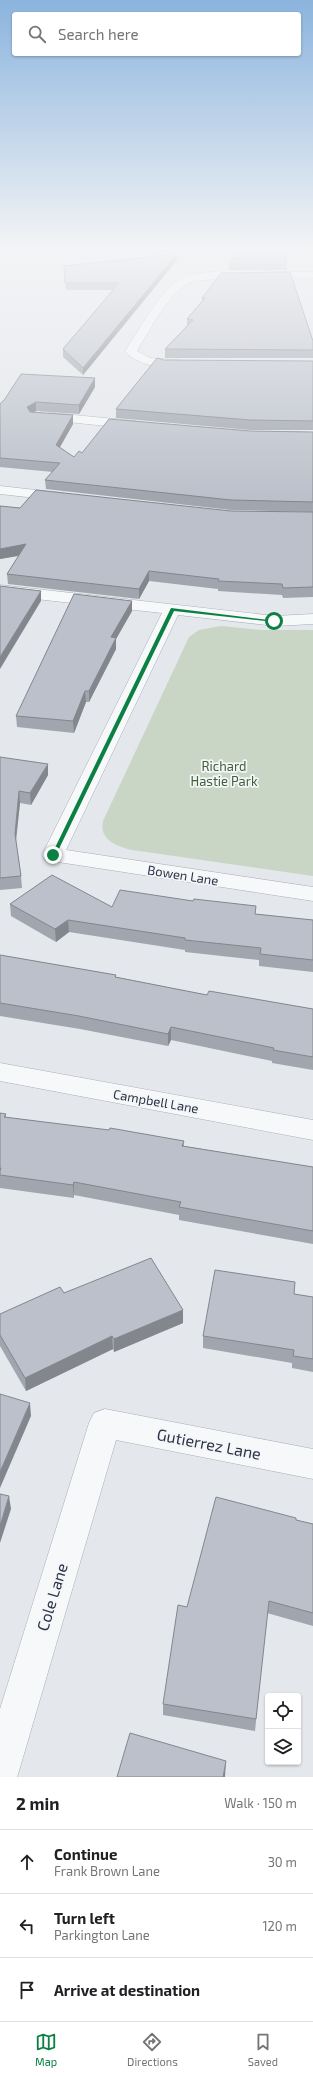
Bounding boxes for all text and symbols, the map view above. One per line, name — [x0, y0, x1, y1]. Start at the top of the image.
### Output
search box — [12, 12, 301, 56]
icon: search — [26, 23, 48, 45]
text: Search here — [58, 25, 139, 43]
route start — [265, 612, 283, 630]
park label: Richard Hastie Park — [190, 758, 258, 789]
route end — [44, 846, 62, 864]
street label: Bowen Lane — [146, 861, 220, 889]
street label: Campbell Lane — [112, 1086, 200, 1116]
street label: Gutierrez Lane — [155, 1424, 263, 1463]
street label: Cole Lane — [32, 1561, 71, 1633]
map controls — [265, 1693, 301, 1765]
button: locate — [265, 1693, 301, 1729]
button: layers — [265, 1729, 301, 1765]
text: 2 min — [16, 1793, 59, 1813]
text: Walk · 150 m — [224, 1795, 297, 1811]
text: Continue — [54, 1845, 117, 1863]
icon: ahead — [16, 1851, 38, 1873]
text: 30 m — [268, 1854, 297, 1870]
text: Frank Brown Lane — [54, 1863, 160, 1879]
text: Turn left — [54, 1909, 115, 1927]
icon: left — [16, 1915, 38, 1937]
text: 120 m — [262, 1918, 297, 1934]
text: Parkington Lane — [54, 1927, 150, 1943]
icon: arrive — [16, 1979, 38, 2001]
text: Arrive at destination — [54, 1981, 200, 1999]
tab: Map — [35, 2031, 57, 2068]
tab: Directions — [127, 2031, 178, 2068]
tab: Saved — [248, 2031, 278, 2068]

